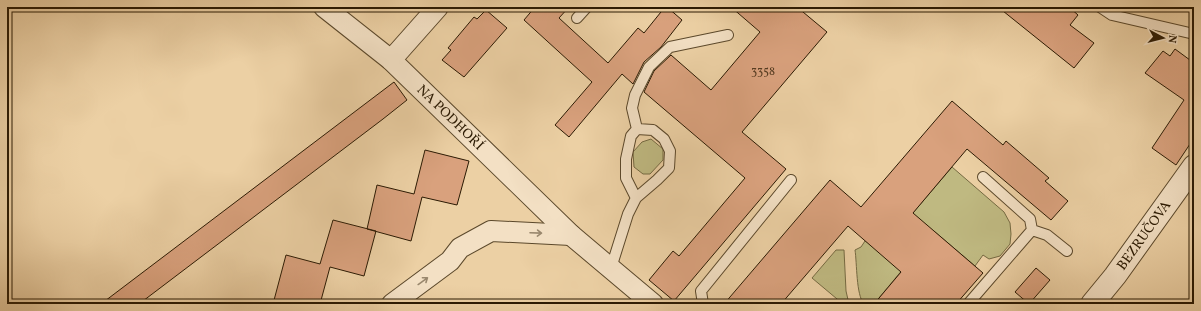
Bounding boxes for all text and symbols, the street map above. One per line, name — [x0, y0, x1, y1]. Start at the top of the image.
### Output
north arrow — [1143, 18, 1183, 58]
text: N — [1164, 34, 1179, 44]
house number: 3358 — [751, 64, 775, 80]
street label: NA PODHOŘÍ — [412, 81, 488, 155]
street label: BEZRUČOVA — [1113, 197, 1176, 274]
one-way arrow — [529, 230, 542, 237]
one-way arrow — [418, 277, 429, 285]

